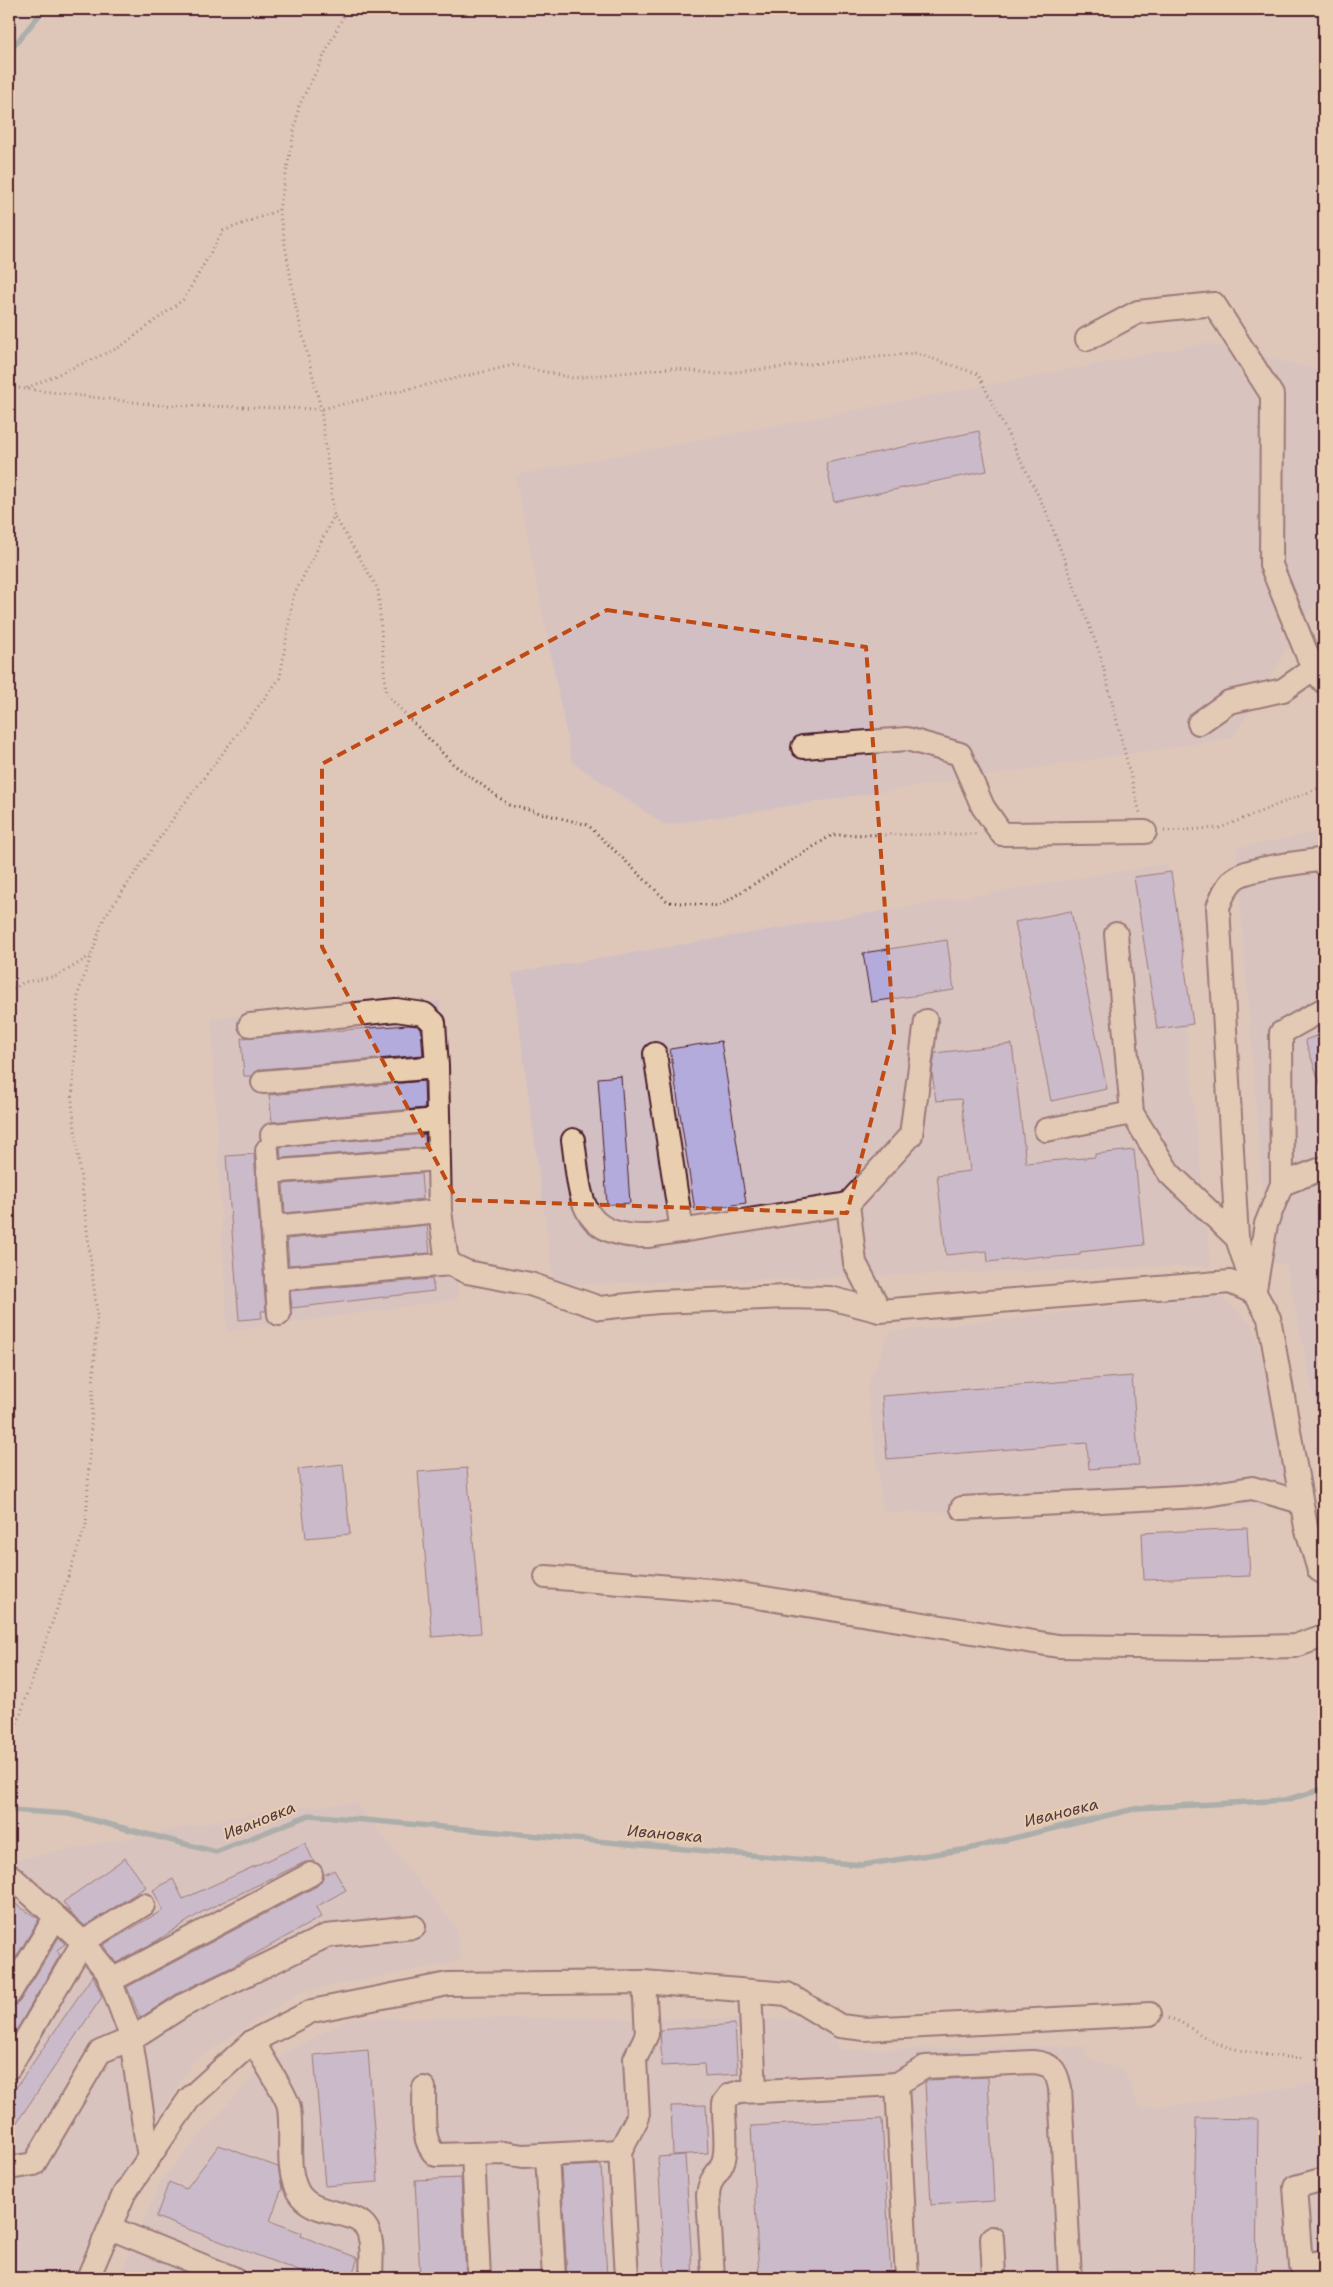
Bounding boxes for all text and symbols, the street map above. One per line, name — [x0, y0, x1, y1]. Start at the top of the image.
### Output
water label: Ивановка — [1022, 1793, 1101, 1832]
water label: Ивановка — [220, 1796, 298, 1844]
water label: Ивановка — [626, 1820, 704, 1847]

